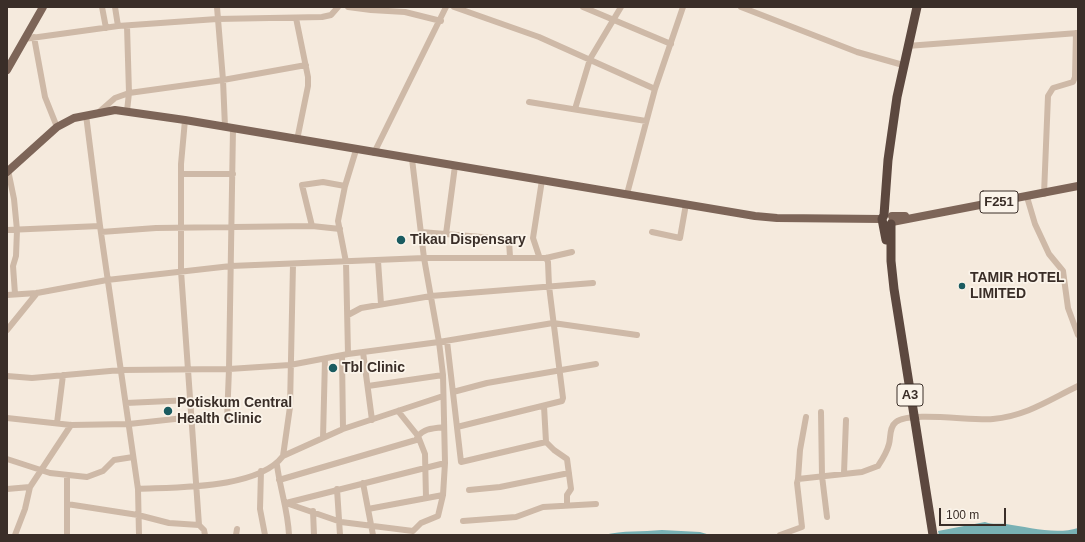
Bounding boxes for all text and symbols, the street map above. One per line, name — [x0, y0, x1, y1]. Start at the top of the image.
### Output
road number: F251 — [980, 191, 1018, 213]
place label: Tikau Dispensary — [410, 232, 526, 248]
marker: Tikau Dispensary — [395, 234, 407, 246]
place label: TAMIR HOTEL LIMITED — [970, 270, 1065, 302]
marker: TAMIR HOTEL LIMITED — [957, 281, 967, 291]
place label: Tbl Clinic — [342, 360, 405, 376]
marker: Tbl Clinic — [327, 362, 339, 374]
road number: A3 — [897, 384, 923, 406]
place label: Potiskum Central Health Clinic — [177, 395, 292, 428]
marker: Potiskum Central Health Clinic — [162, 405, 174, 417]
scale bar — [941, 500, 1008, 526]
text: 100 m — [946, 508, 979, 522]

